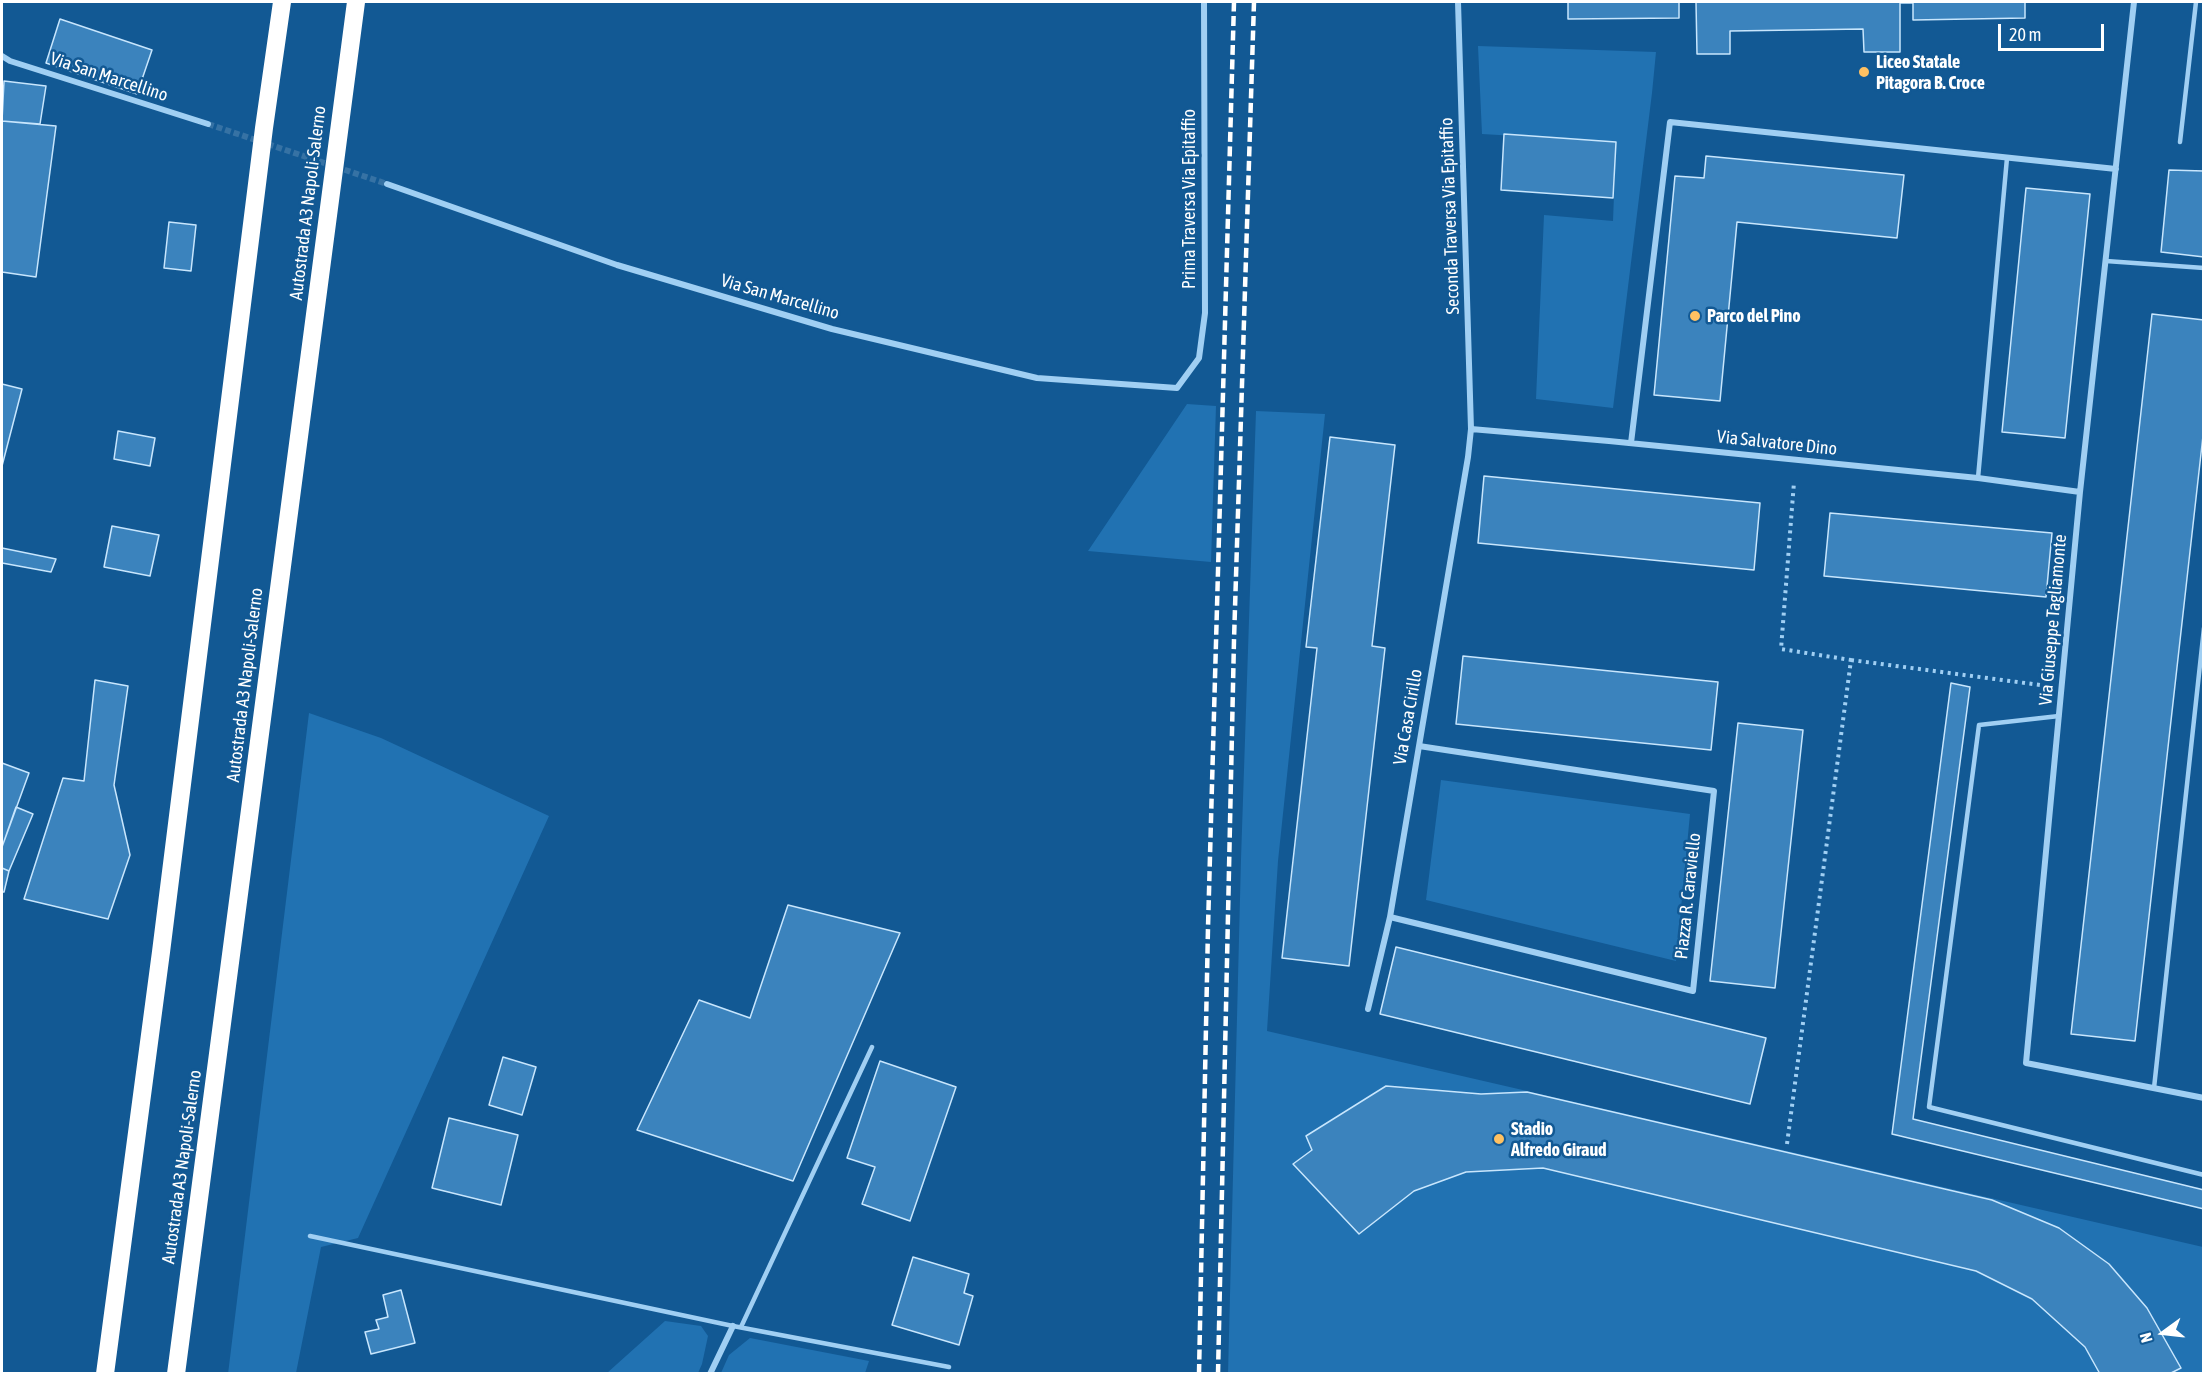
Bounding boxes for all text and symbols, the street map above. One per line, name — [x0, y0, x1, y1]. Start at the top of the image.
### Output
scale bar — [2001, 12, 2108, 50]
text: 20 m — [2009, 24, 2041, 45]
street label: Via San Marcellino — [47, 48, 171, 106]
place label: Liceo Statale Pitagora B. Croce — [1876, 51, 1985, 94]
marker: Liceo Statale Pitagora B. Croce — [1857, 65, 1871, 79]
street label: Autostrada A3 Napoli-Salerno — [285, 105, 331, 301]
street label: Prima Traversa Via Epitaffio — [1178, 109, 1200, 289]
street label: Seconda Traversa Via Epitaffio — [1436, 117, 1464, 315]
street label: Via San Marcellino — [718, 270, 842, 324]
place label: Parco del Pino — [1707, 305, 1801, 327]
marker: Parco del Pino — [1688, 309, 1702, 323]
street label: Via Salvatore Dino — [1716, 426, 1838, 460]
street label: Via Giuseppe Tagliamonte — [2035, 534, 2071, 706]
street label: Autostrada A3 Napoli-Salerno — [222, 587, 268, 783]
street label: Via Casa Cirillo — [1389, 667, 1427, 767]
street label: Piazza R. Caraviello — [1671, 832, 1705, 960]
street label: Autostrada A3 Napoli-Salerno — [158, 1069, 206, 1265]
place label: Stadio Alfredo Giraud — [1511, 1118, 1607, 1160]
marker: Stadio Alfredo Giraud — [1492, 1132, 1506, 1146]
north arrow — [2133, 1303, 2193, 1363]
text: N — [2136, 1331, 2156, 1345]

